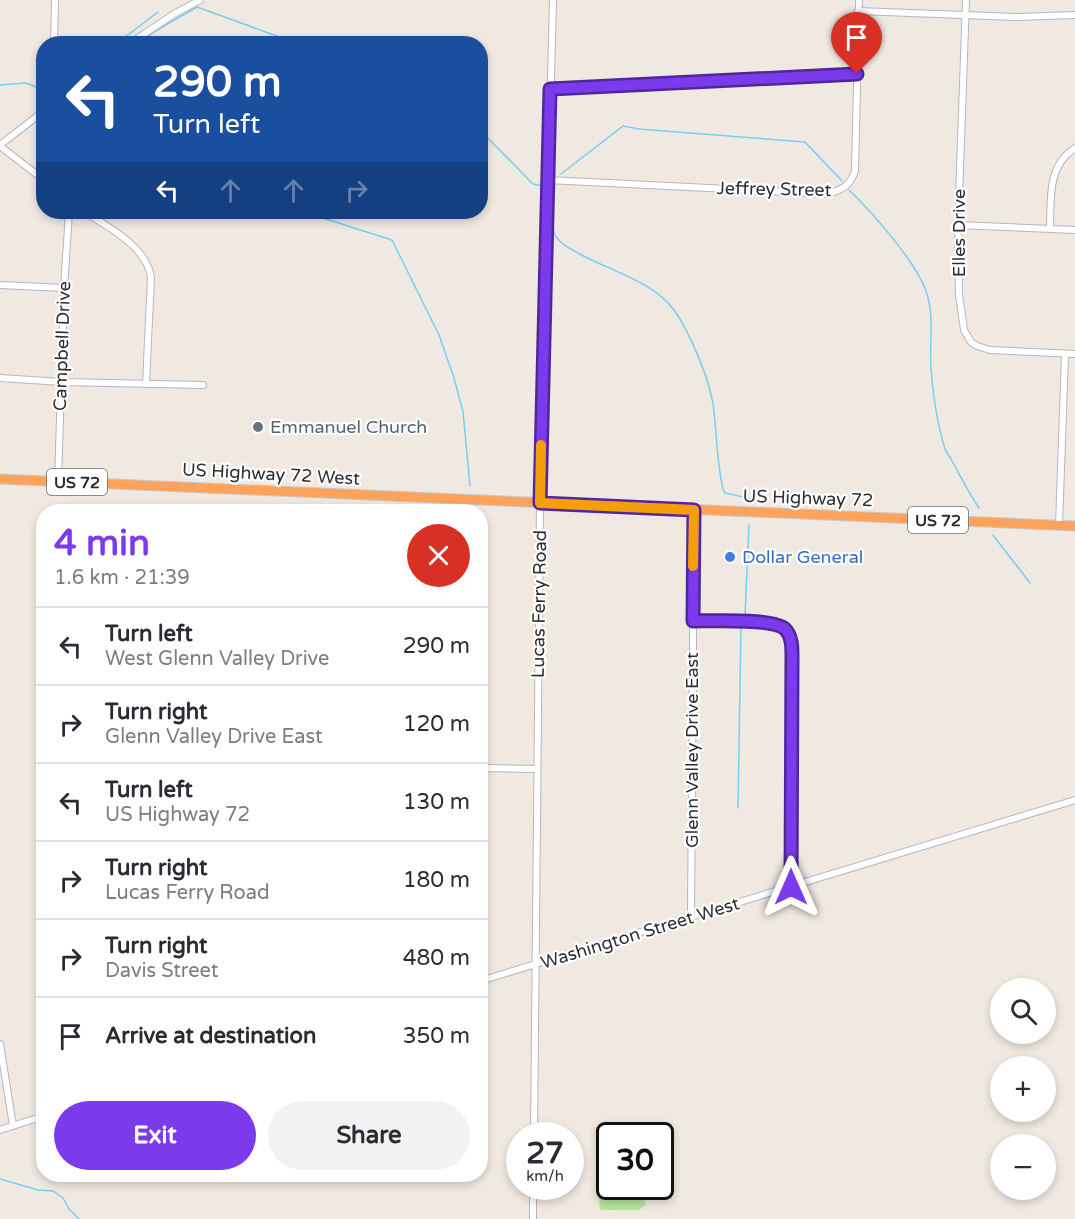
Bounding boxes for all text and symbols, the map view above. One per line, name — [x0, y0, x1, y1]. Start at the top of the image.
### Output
pin — [831, 12, 882, 74]
icon: arrive — [840, 21, 873, 54]
text: 290 m — [153, 57, 282, 108]
icon: left — [54, 60, 132, 138]
text: Turn left — [153, 108, 260, 141]
icon: left — [151, 174, 184, 207]
icon: ahead — [214, 174, 247, 207]
icon: ahead — [277, 174, 310, 207]
icon: right — [340, 174, 373, 207]
street label: Jeffrey Street — [716, 177, 832, 201]
street label: Elles Drive — [948, 189, 970, 277]
street label: Campbell Drive — [49, 281, 75, 411]
place label: Emmanuel Church — [270, 416, 427, 438]
marker: Emmanuel Church — [251, 420, 265, 434]
street label: US Highway 72 West — [181, 458, 361, 490]
road number: US 72 — [47, 469, 107, 495]
street label: US Highway 72 — [742, 485, 874, 511]
road number: US 72 — [908, 507, 968, 533]
text: 4 min — [54, 522, 150, 565]
button: close — [407, 524, 470, 587]
street label: Lucas Ferry Road — [527, 530, 551, 678]
place label: Dollar General — [742, 546, 863, 568]
marker: Dollar General — [723, 550, 737, 564]
text: 1.6 km · 21:39 — [54, 566, 190, 590]
text: Turn left — [105, 621, 193, 647]
icon: left — [54, 630, 87, 663]
text: 290 m — [403, 633, 470, 659]
text: West Glenn Valley Drive — [105, 647, 329, 671]
street label: Glenn Valley Drive East — [681, 652, 703, 848]
text: Turn right — [105, 699, 207, 725]
icon: right — [54, 708, 87, 741]
text: 120 m — [403, 711, 470, 737]
text: Glenn Valley Drive East — [105, 725, 323, 749]
text: Turn left — [105, 777, 193, 803]
icon: left — [54, 786, 87, 819]
text: 130 m — [403, 789, 470, 815]
text: US Highway 72 — [105, 803, 250, 827]
text: Turn right — [105, 855, 207, 881]
position arrow — [759, 855, 823, 919]
icon: right — [54, 864, 87, 897]
text: 180 m — [403, 867, 470, 893]
text: Lucas Ferry Road — [105, 881, 270, 905]
street label: Washington Street West — [538, 892, 742, 974]
text: Turn right — [105, 933, 207, 959]
icon: right — [54, 942, 87, 975]
text: 480 m — [403, 945, 470, 971]
text: Davis Street — [105, 959, 218, 983]
map controls — [990, 978, 1056, 1200]
button: search — [990, 978, 1056, 1044]
icon: arrive — [54, 1020, 87, 1053]
text: Arrive at destination — [105, 1023, 316, 1049]
text: 350 m — [403, 1023, 470, 1049]
button: + — [990, 1056, 1056, 1122]
button: Exit — [54, 1101, 256, 1170]
button: Share — [268, 1101, 470, 1170]
speed limit sign: 30 — [596, 1122, 674, 1200]
button: − — [990, 1134, 1056, 1200]
text: 27 — [526, 1135, 564, 1172]
text: km/h — [526, 1167, 564, 1185]

